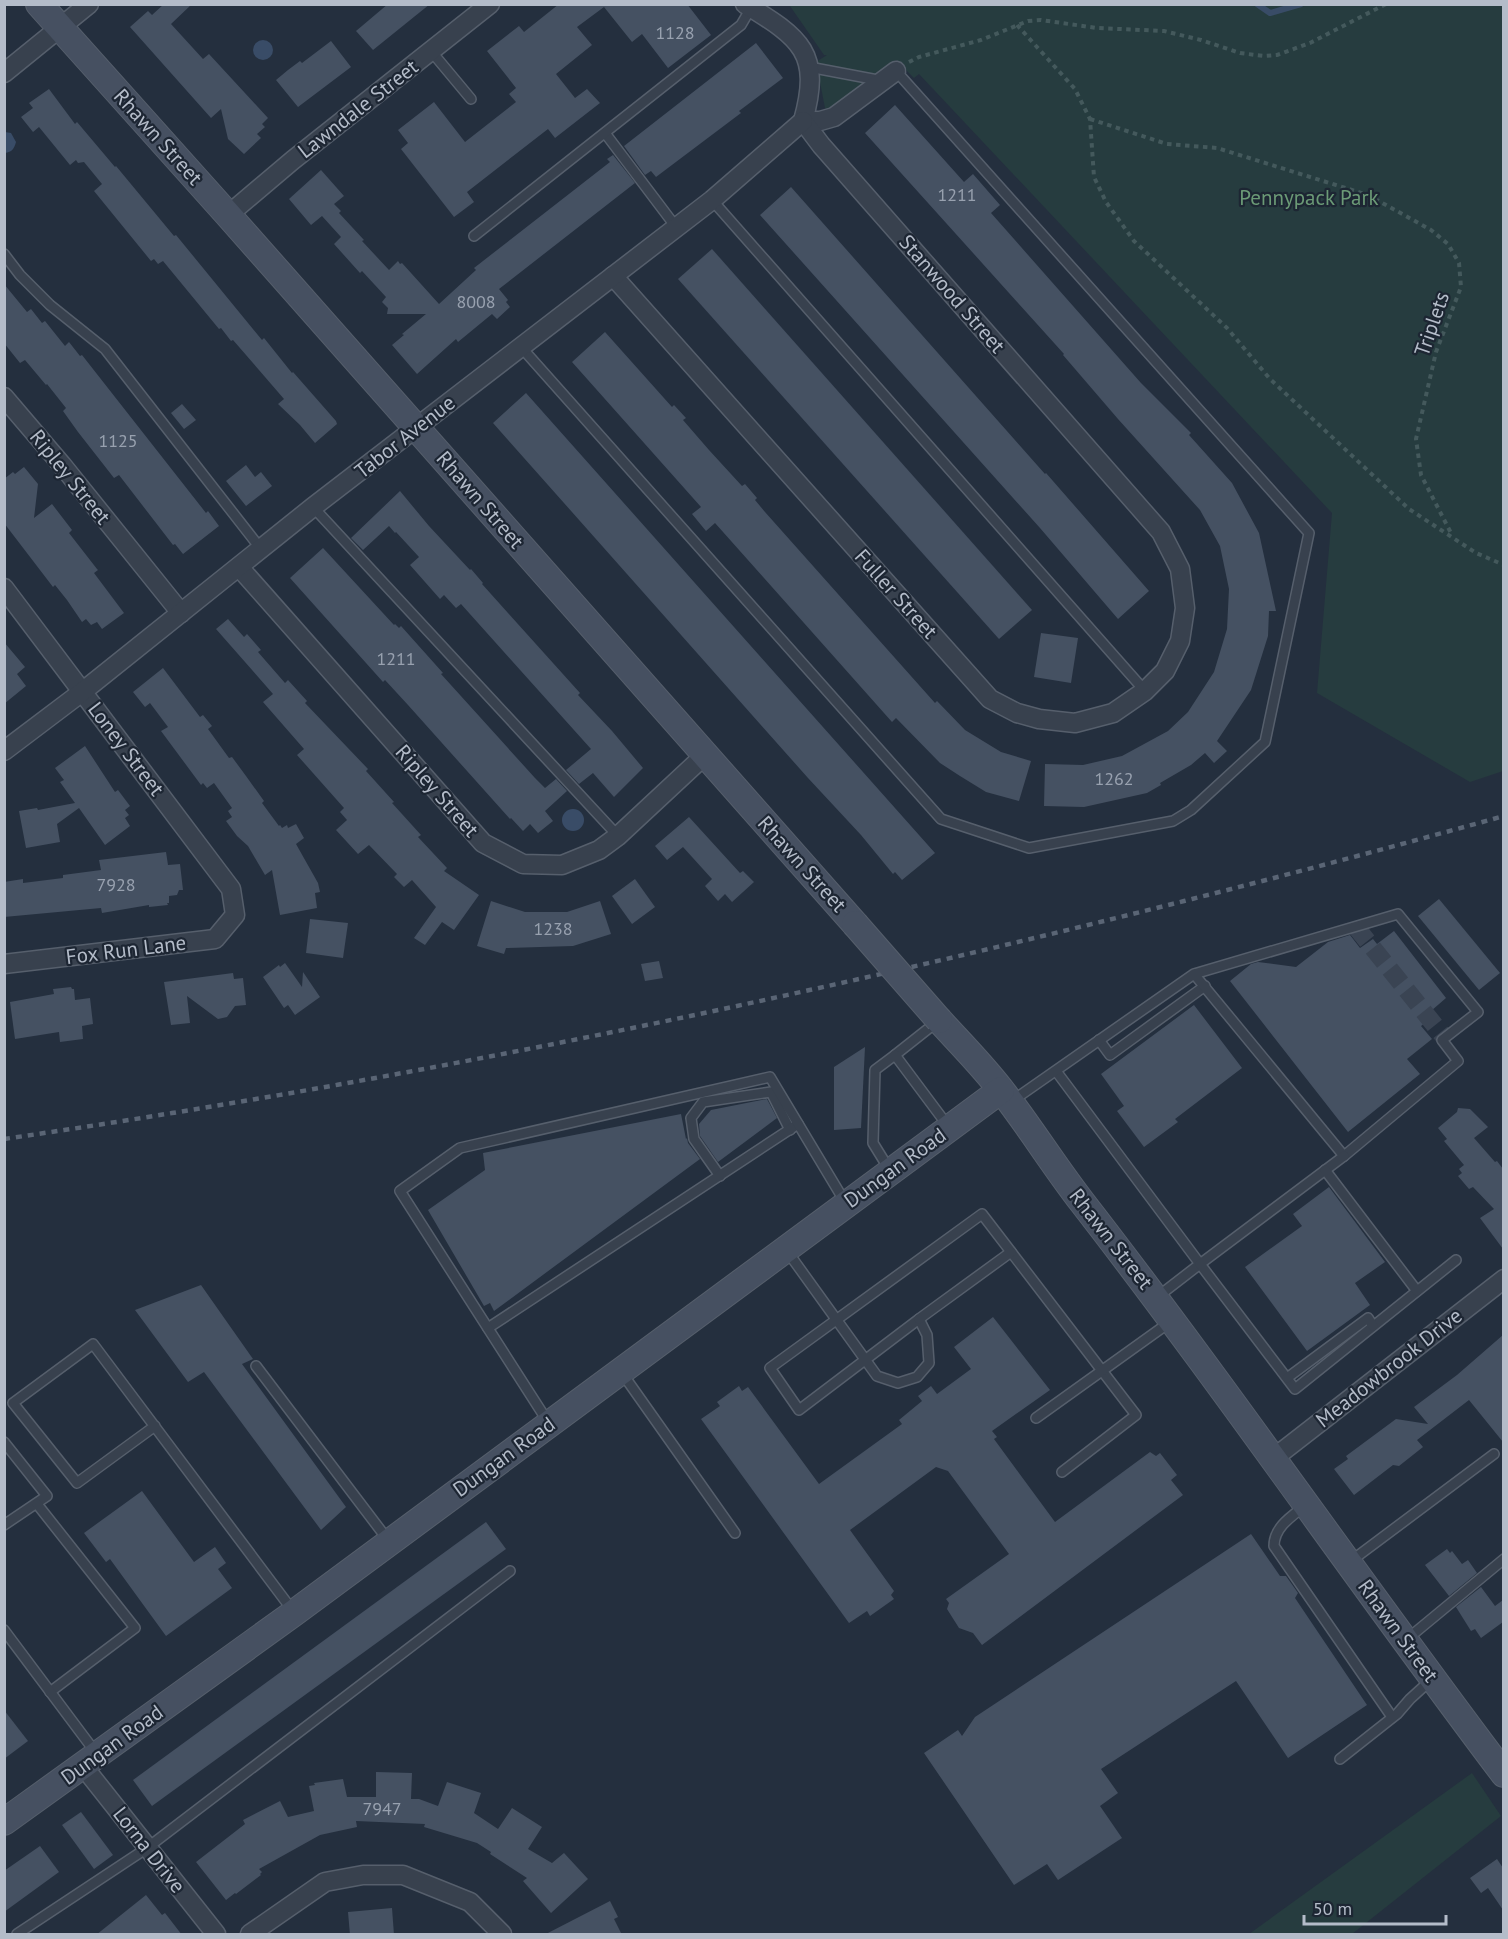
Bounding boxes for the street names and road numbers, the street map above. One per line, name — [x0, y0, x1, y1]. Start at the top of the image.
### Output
street label: Lawndale Street — [292, 53, 423, 164]
street label: Rhawn Street — [108, 83, 209, 190]
street label: Stanwood Street — [893, 229, 1011, 359]
street label: Triplets — [1408, 288, 1455, 360]
street label: Tabor Avenue — [349, 389, 460, 484]
street label: Ripley Street — [24, 424, 117, 530]
street label: Rhawn Street — [431, 445, 530, 554]
street label: Fuller Street — [849, 543, 944, 644]
street label: Loney Street — [82, 696, 171, 801]
street label: Ripley Street — [390, 739, 485, 843]
street label: Rhawn Street — [752, 810, 853, 917]
street label: Fox Run Lane — [64, 929, 188, 970]
street label: Dungan Road — [838, 1121, 951, 1214]
street label: Rhawn Street — [1064, 1183, 1159, 1295]
street label: Meadowbrook Drive — [1310, 1302, 1467, 1433]
street label: Dungan Road — [447, 1410, 560, 1503]
street label: Rhawn Street — [1352, 1574, 1445, 1687]
street label: Dungan Road — [55, 1698, 168, 1791]
street label: Lorna Drive — [107, 1801, 192, 1898]

